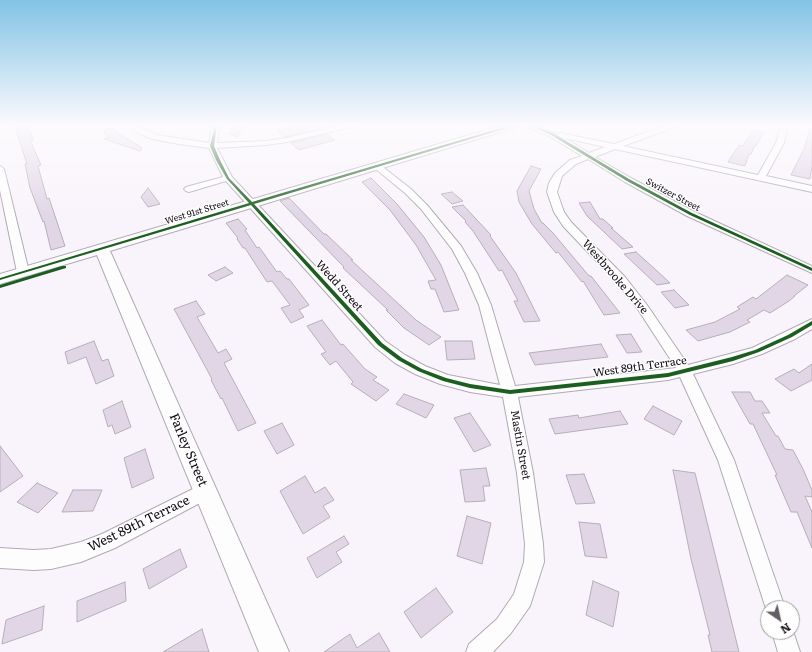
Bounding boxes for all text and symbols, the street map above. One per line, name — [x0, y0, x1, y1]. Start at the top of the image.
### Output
street label: Switzer Street — [644, 176, 702, 214]
street label: West 91st Street — [164, 197, 230, 227]
street label: Westbrooke Drive — [579, 237, 651, 317]
street label: Wedd Street — [313, 258, 365, 314]
street label: West 89th Terrace — [592, 354, 688, 380]
street label: Mastin Street — [507, 409, 533, 481]
street label: Farley Street — [166, 411, 210, 489]
street label: West 89th Terrace — [86, 493, 192, 555]
north arrow — [760, 600, 800, 640]
text: N — [778, 620, 794, 638]

